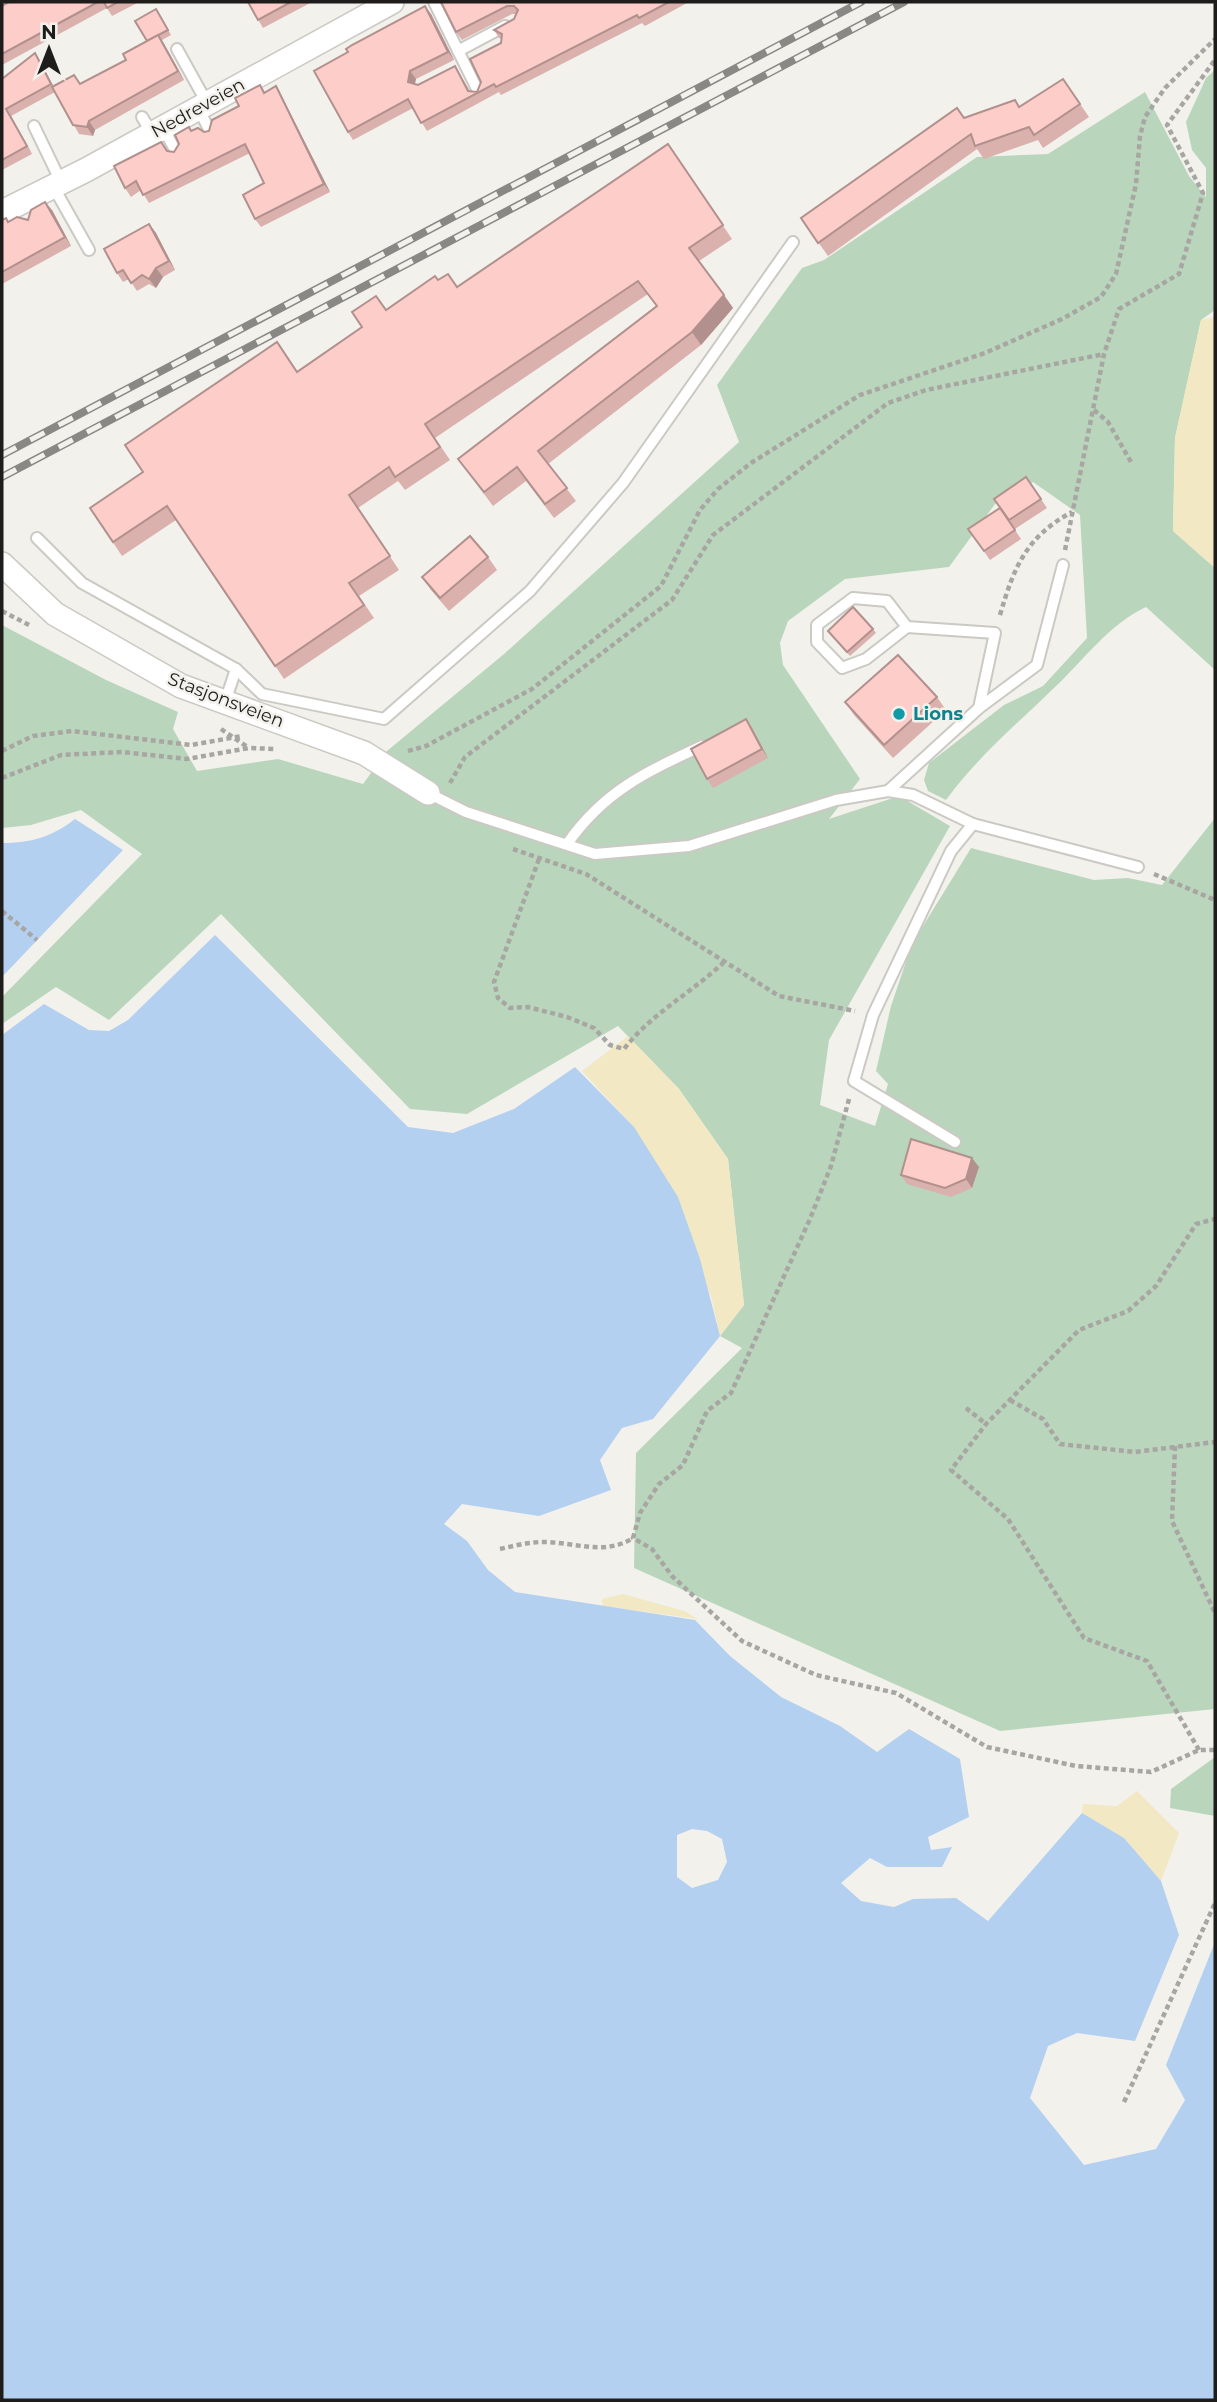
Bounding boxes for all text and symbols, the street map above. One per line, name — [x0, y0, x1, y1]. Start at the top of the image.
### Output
north arrow — [14, 14, 84, 84]
text: N — [41, 21, 57, 44]
street label: Nedreveien — [147, 73, 249, 143]
street label: Stasjonsveien — [165, 668, 287, 732]
place label: Lions — [913, 703, 964, 725]
marker: Lions — [891, 706, 907, 722]

